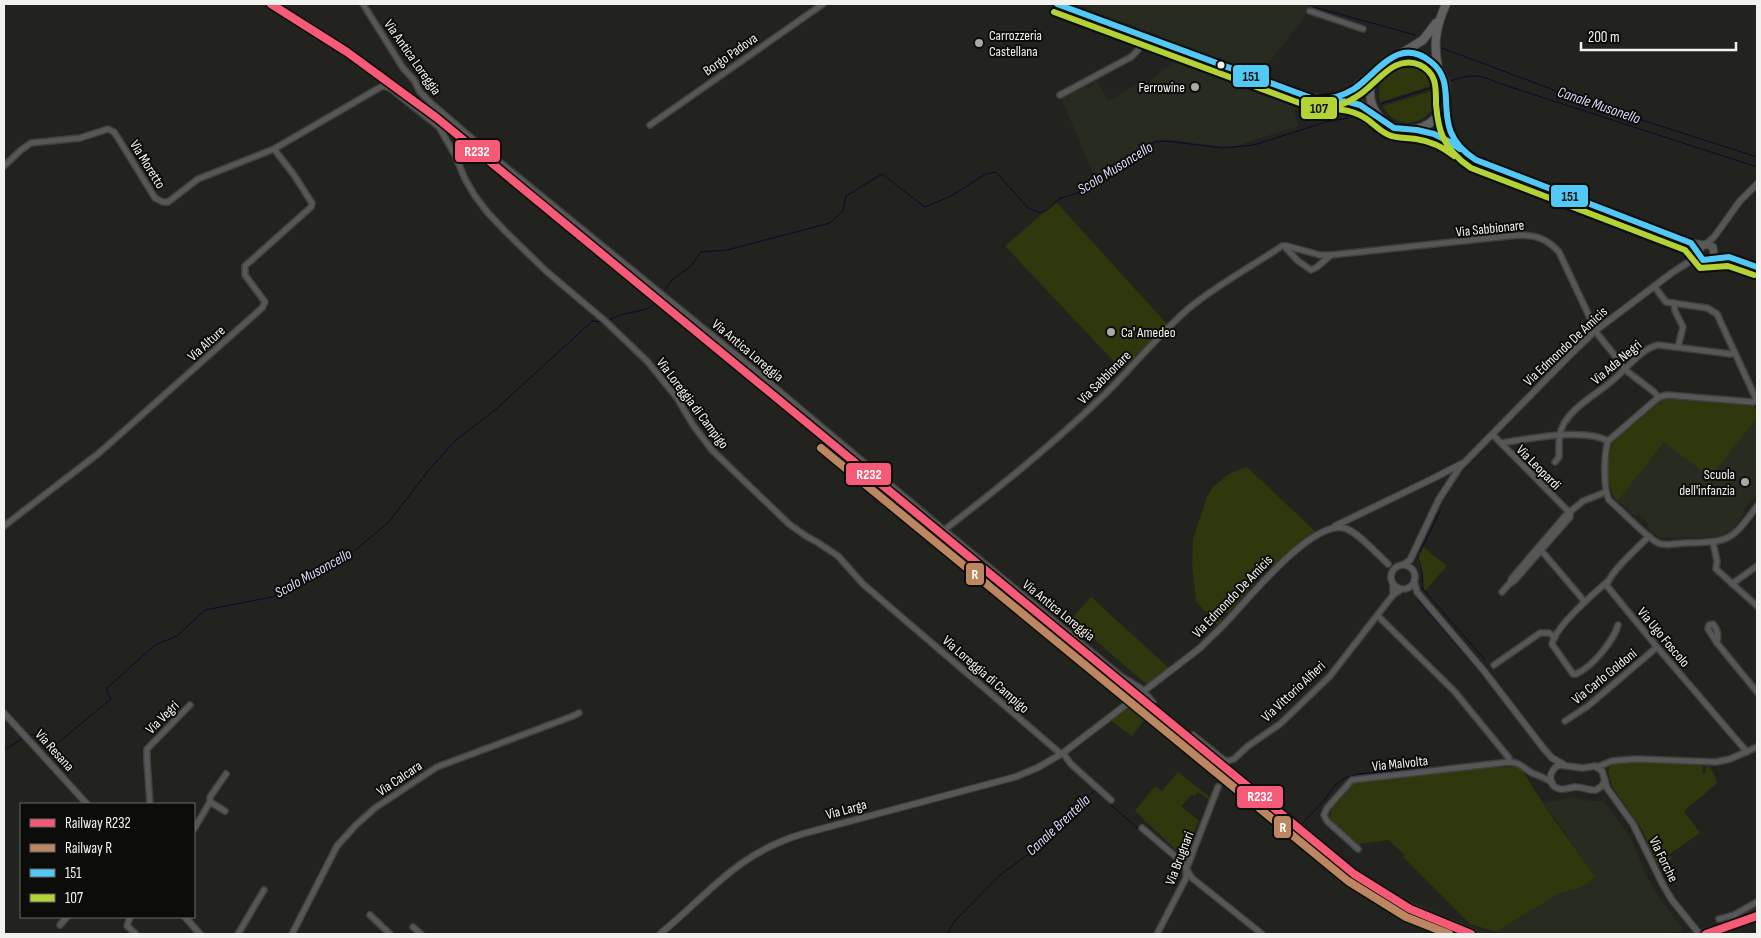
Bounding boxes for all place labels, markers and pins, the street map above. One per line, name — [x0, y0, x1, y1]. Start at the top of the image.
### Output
place label: Carrozzeria Castellana — [989, 27, 1042, 60]
marker: Carrozzeria Castellana — [973, 37, 985, 49]
unlabelled marker — [1216, 60, 1226, 70]
place label: Ferrowine — [1139, 79, 1185, 96]
marker: Ferrowine — [1189, 81, 1201, 93]
place label: Ca' Amedeo — [1121, 324, 1176, 341]
marker: Ca' Amedeo — [1105, 326, 1117, 338]
place label: Scuola dell'infanzia — [1679, 466, 1735, 499]
marker: Scuola dell'infanzia — [1739, 476, 1751, 488]

